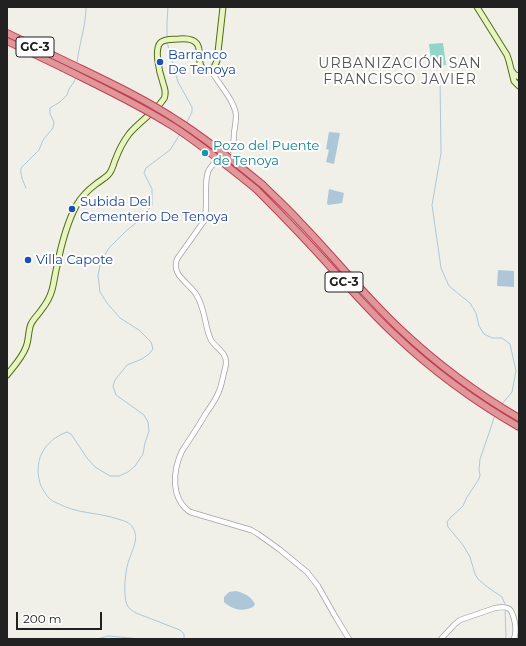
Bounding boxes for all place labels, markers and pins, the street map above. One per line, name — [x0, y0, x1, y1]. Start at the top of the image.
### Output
place label: Barranco De Tenoya — [168, 47, 236, 78]
marker: Barranco De Tenoya — [155, 57, 165, 67]
place label: Pozo del Puente de Tenoya — [213, 138, 319, 169]
marker: Pozo del Puente de Tenoya — [200, 148, 210, 158]
place label: Subida Del Cementerio De Tenoya — [80, 194, 228, 225]
marker: Subida Del Cementerio De Tenoya — [67, 204, 77, 214]
place label: Villa Capote — [36, 252, 113, 268]
marker: Villa Capote — [23, 255, 33, 265]

